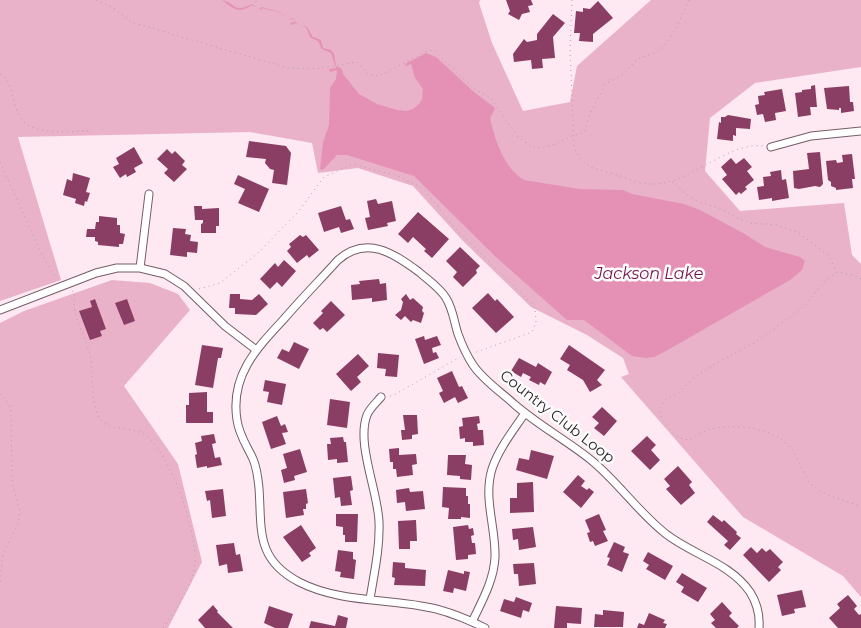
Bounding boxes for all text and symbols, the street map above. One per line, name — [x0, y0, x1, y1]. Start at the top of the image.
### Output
water label: Jackson Lake — [595, 264, 703, 284]
street label: Country Club Loop — [496, 367, 618, 467]

